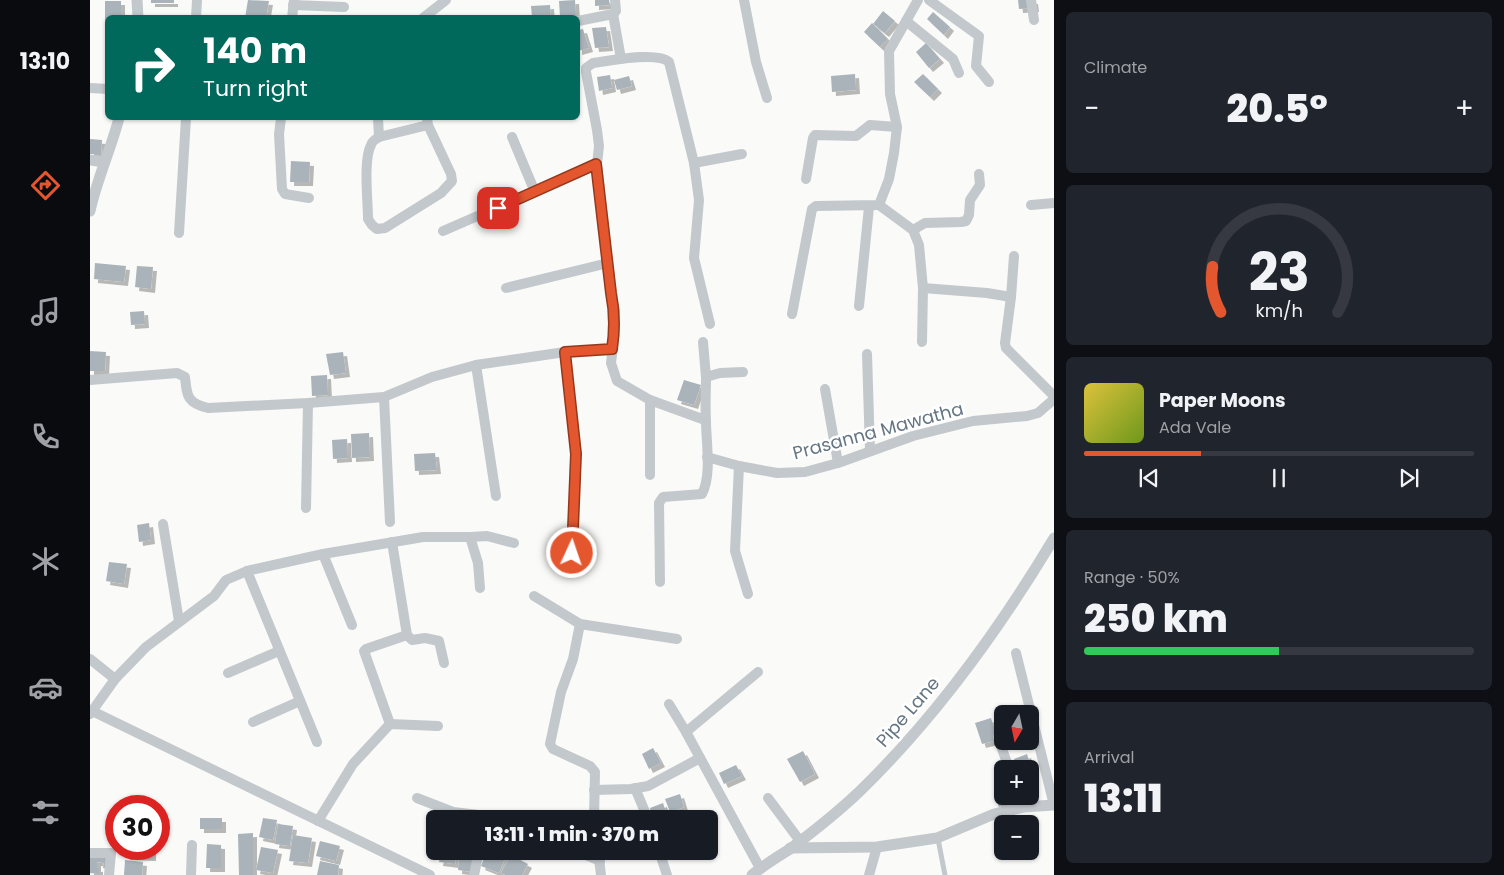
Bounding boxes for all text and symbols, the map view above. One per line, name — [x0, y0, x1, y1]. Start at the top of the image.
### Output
text: 140 m — [203, 26, 307, 75]
icon: right — [120, 35, 185, 100]
text: 13:10 — [20, 46, 70, 77]
text: Climate — [1084, 56, 1147, 79]
text: Turn right — [203, 73, 308, 104]
text: 20.5° — [1227, 82, 1328, 135]
text: − — [1084, 89, 1099, 128]
text: + — [1455, 89, 1474, 128]
icon: directions — [28, 168, 63, 203]
pin — [477, 187, 519, 229]
icon: arrive — [484, 194, 512, 222]
text: 23 — [1248, 236, 1310, 309]
icon: music — [28, 294, 63, 329]
text: km/h — [1255, 298, 1303, 323]
text: Paper Moons — [1159, 387, 1286, 414]
street label: Prasanna Mawatha — [790, 396, 966, 465]
text: Ada Vale — [1159, 416, 1231, 439]
icon: phone — [28, 419, 63, 454]
icon: previous — [1135, 464, 1163, 492]
icon: pause — [1265, 464, 1293, 492]
icon: next — [1395, 464, 1423, 492]
position arrow — [545, 526, 597, 578]
icon: climate — [28, 544, 63, 579]
text: Range · 50% — [1084, 566, 1180, 589]
text: 250 km — [1084, 592, 1228, 645]
icon: car — [28, 670, 63, 705]
street label: Pipe Lane — [870, 671, 945, 752]
north arrow — [994, 705, 1039, 750]
map controls — [994, 705, 1039, 860]
text: Arrival — [1084, 746, 1134, 769]
button: + — [994, 760, 1039, 805]
text: 13:11 — [1084, 772, 1163, 825]
icon: filters — [28, 795, 63, 830]
speed limit sign: 30 — [105, 795, 170, 860]
button: − — [994, 815, 1039, 860]
text: 13:11 · 1 min · 370 m — [485, 821, 659, 848]

